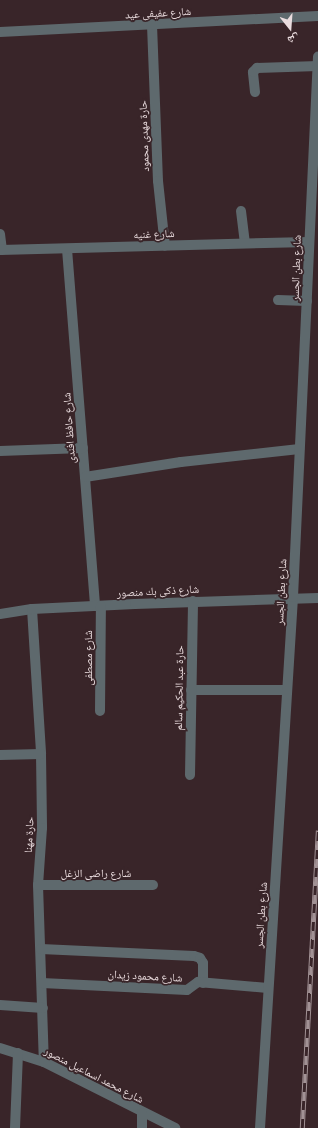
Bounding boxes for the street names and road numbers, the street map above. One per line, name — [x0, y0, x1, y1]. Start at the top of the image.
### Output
street label: شارع عفيفى عيد — [125, 5, 191, 21]
street label: حارة مهدى محمود — [136, 100, 152, 172]
street label: شارع غنيه — [133, 227, 175, 241]
street label: شارع بطن الجسر — [288, 235, 304, 301]
street label: شارع حافظ افندى — [60, 392, 78, 464]
street label: شارع بطن الجسر — [273, 559, 289, 625]
street label: شارع ذكى بك منصور — [117, 582, 199, 600]
street label: شارع مصطفى — [81, 630, 95, 686]
street label: حارة عبد الحكيم سالم — [172, 645, 186, 731]
street label: حارة مهنا — [21, 817, 37, 853]
street label: شارع راضى الزغل — [61, 866, 131, 880]
street label: شارع بطن الجسر — [252, 881, 270, 949]
street label: شارع محمود زيدان — [107, 967, 183, 985]
street label: شارع محمد اسماعيل منصور — [42, 1044, 146, 1106]

